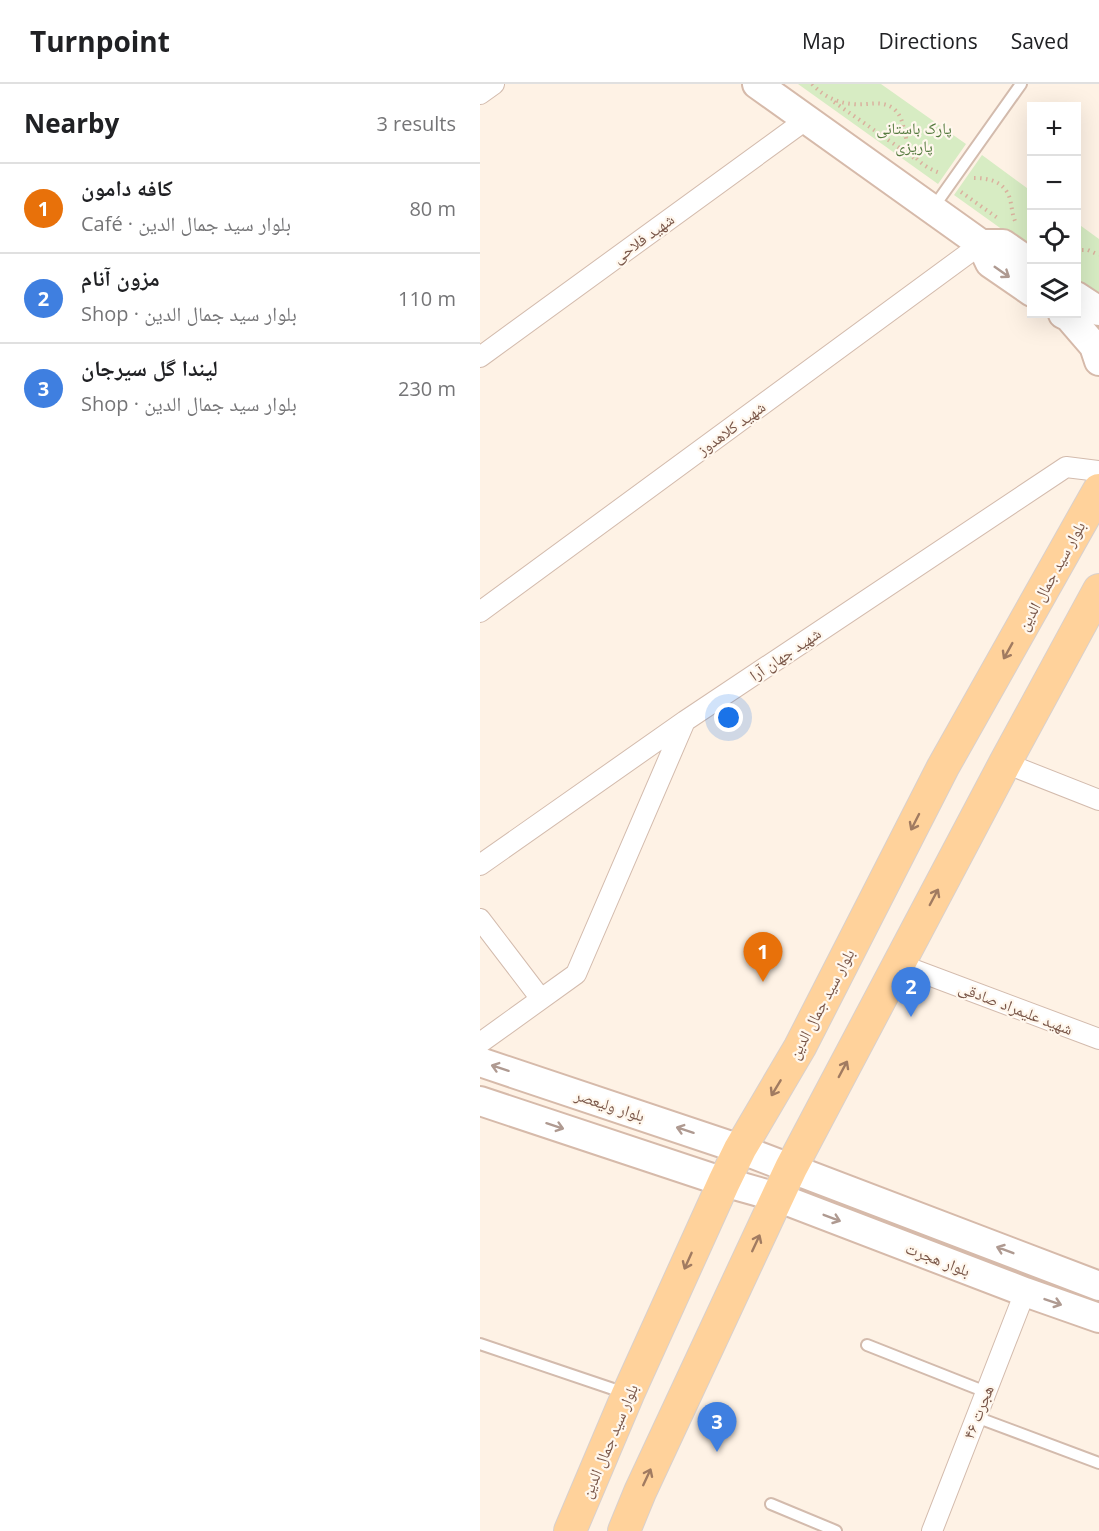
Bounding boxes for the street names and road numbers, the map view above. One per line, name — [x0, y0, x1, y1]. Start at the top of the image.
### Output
street label: شهید فلاحی — [607, 208, 679, 268]
street label: شهید کلاهدوز — [691, 396, 770, 461]
street label: بلوار سید جمال الدین — [1012, 517, 1090, 635]
street label: شهید جهان آرا — [745, 622, 825, 686]
street label: بلوار سید جمال الدین — [783, 945, 859, 1063]
street label: شهید علیمراد صادقی — [956, 976, 1076, 1040]
street label: بلوار ولیعصر — [571, 1083, 648, 1127]
street label: بلوار هجرت — [903, 1237, 973, 1281]
street label: بلوار سید جمال الدین — [575, 1380, 643, 1502]
street label: هجرت ۴۶ — [957, 1382, 999, 1442]

